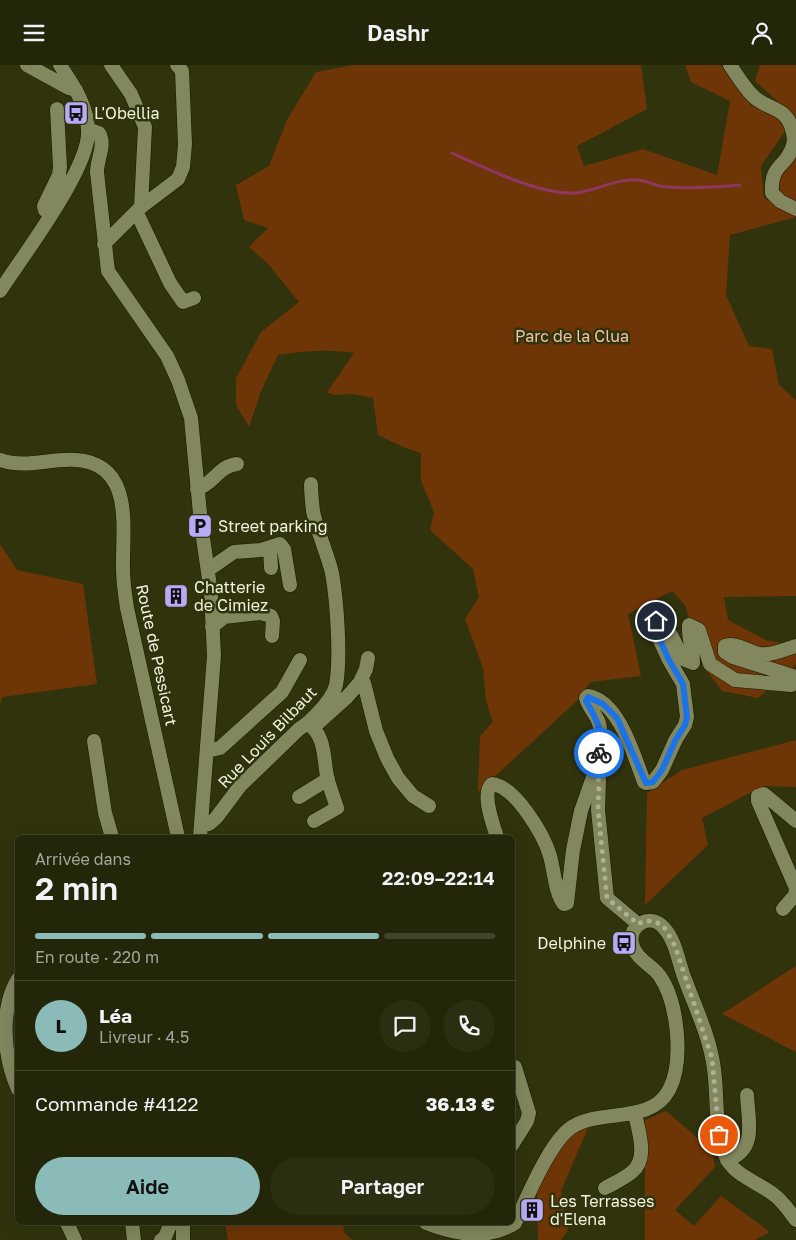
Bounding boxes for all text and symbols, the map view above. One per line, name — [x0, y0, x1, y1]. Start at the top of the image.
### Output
icon: menu — [20, 19, 48, 47]
text: Dashr — [367, 19, 429, 46]
icon: person — [748, 19, 776, 47]
bus stop icon: L'Obellia — [63, 100, 89, 126]
place label: L'Obellia — [94, 103, 160, 123]
park label: Parc de la Clua — [515, 326, 629, 346]
parking icon: Street parking — [187, 513, 213, 539]
place label: Street parking — [218, 516, 328, 536]
place label: Chatterie de Cimiez — [194, 577, 268, 615]
street label: Route de Pessicart — [132, 582, 182, 728]
building icon: Chatterie de Cimiez — [163, 583, 189, 609]
pin — [635, 600, 677, 642]
icon: home — [642, 607, 670, 635]
street label: Rue Louis Bilbaut — [213, 682, 321, 792]
courier — [574, 728, 624, 778]
icon: bike — [585, 739, 613, 767]
text: Arrivée dans — [35, 849, 131, 869]
text: 22:09–22:14 — [382, 866, 495, 889]
text: 2 min — [35, 869, 118, 907]
bus stop icon: Delphine — [611, 930, 637, 956]
place label: Delphine — [537, 933, 606, 953]
text: En route · 220 m — [35, 947, 159, 967]
button: chat — [379, 1000, 431, 1052]
button: phone — [443, 1000, 495, 1052]
text: Léa — [99, 1004, 132, 1027]
text: L — [56, 1014, 66, 1037]
text: Livreur · 4.5 — [99, 1027, 189, 1047]
text: Commande #4122 — [35, 1092, 199, 1115]
text: 36.13 € — [426, 1092, 495, 1115]
pin — [698, 1114, 740, 1156]
icon: bag — [705, 1121, 733, 1149]
button: Aide — [35, 1157, 260, 1215]
button: Partager — [270, 1157, 495, 1215]
place label: Les Terrasses d'Elena — [550, 1191, 655, 1229]
building icon: Les Terrasses d'Elena — [519, 1197, 545, 1223]

